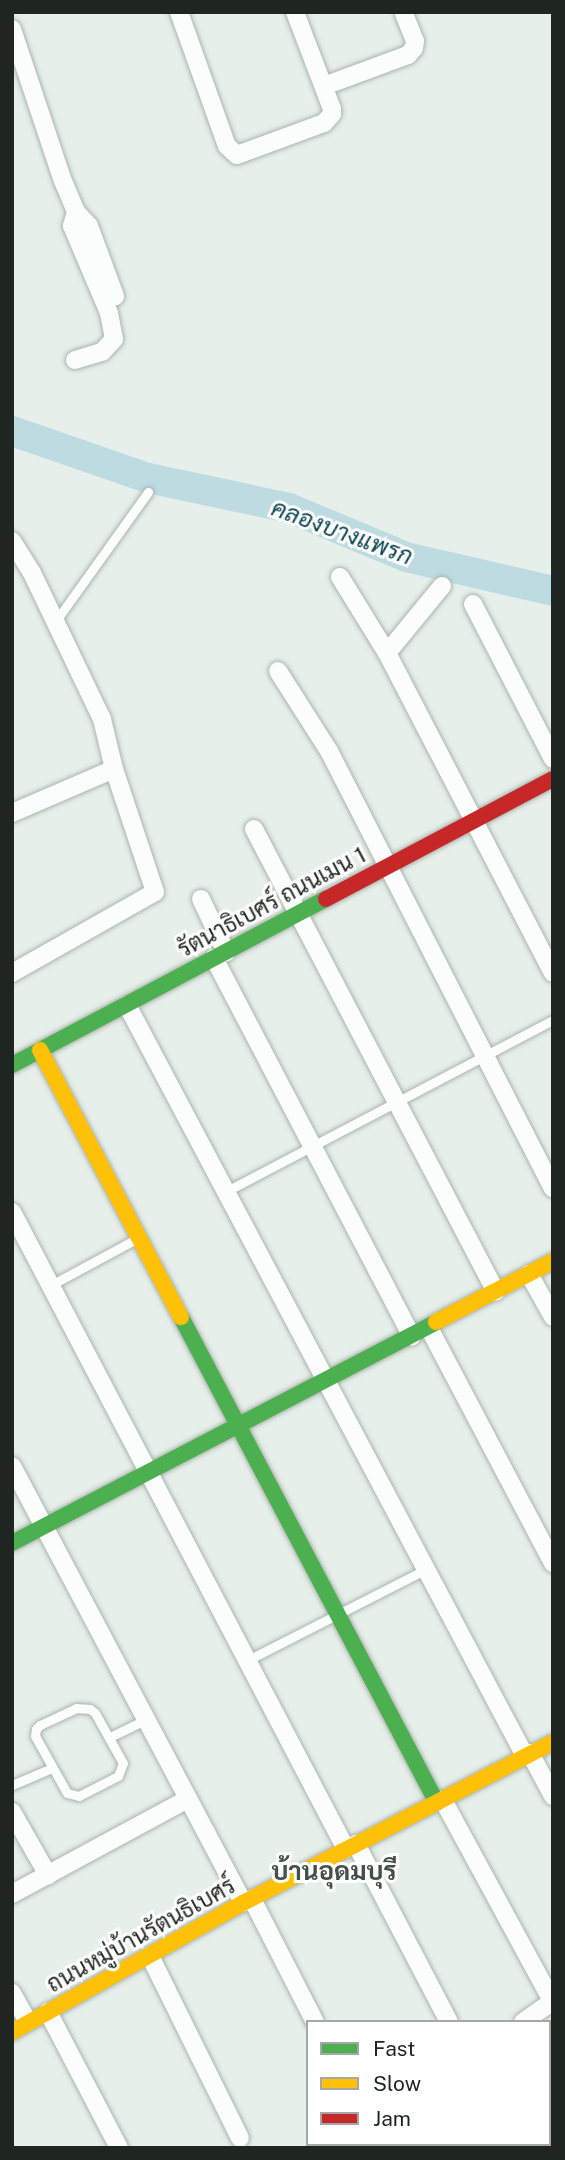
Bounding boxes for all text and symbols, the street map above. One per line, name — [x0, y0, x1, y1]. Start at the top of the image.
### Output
water label: คลองบางแพรก — [268, 493, 416, 571]
street label: รัตนาธิเบศร์ ถนนเมน 1 — [173, 841, 371, 963]
district label: บ้านอุดมบุรี — [272, 1855, 396, 1887]
street label: ถนนหมู่บ้านรัตนธิเบศร์ — [42, 1872, 240, 1998]
legend — [306, 2020, 551, 2146]
text: Fast — [373, 2036, 415, 2061]
text: Slow — [373, 2071, 421, 2096]
text: Jam — [373, 2106, 411, 2131]

